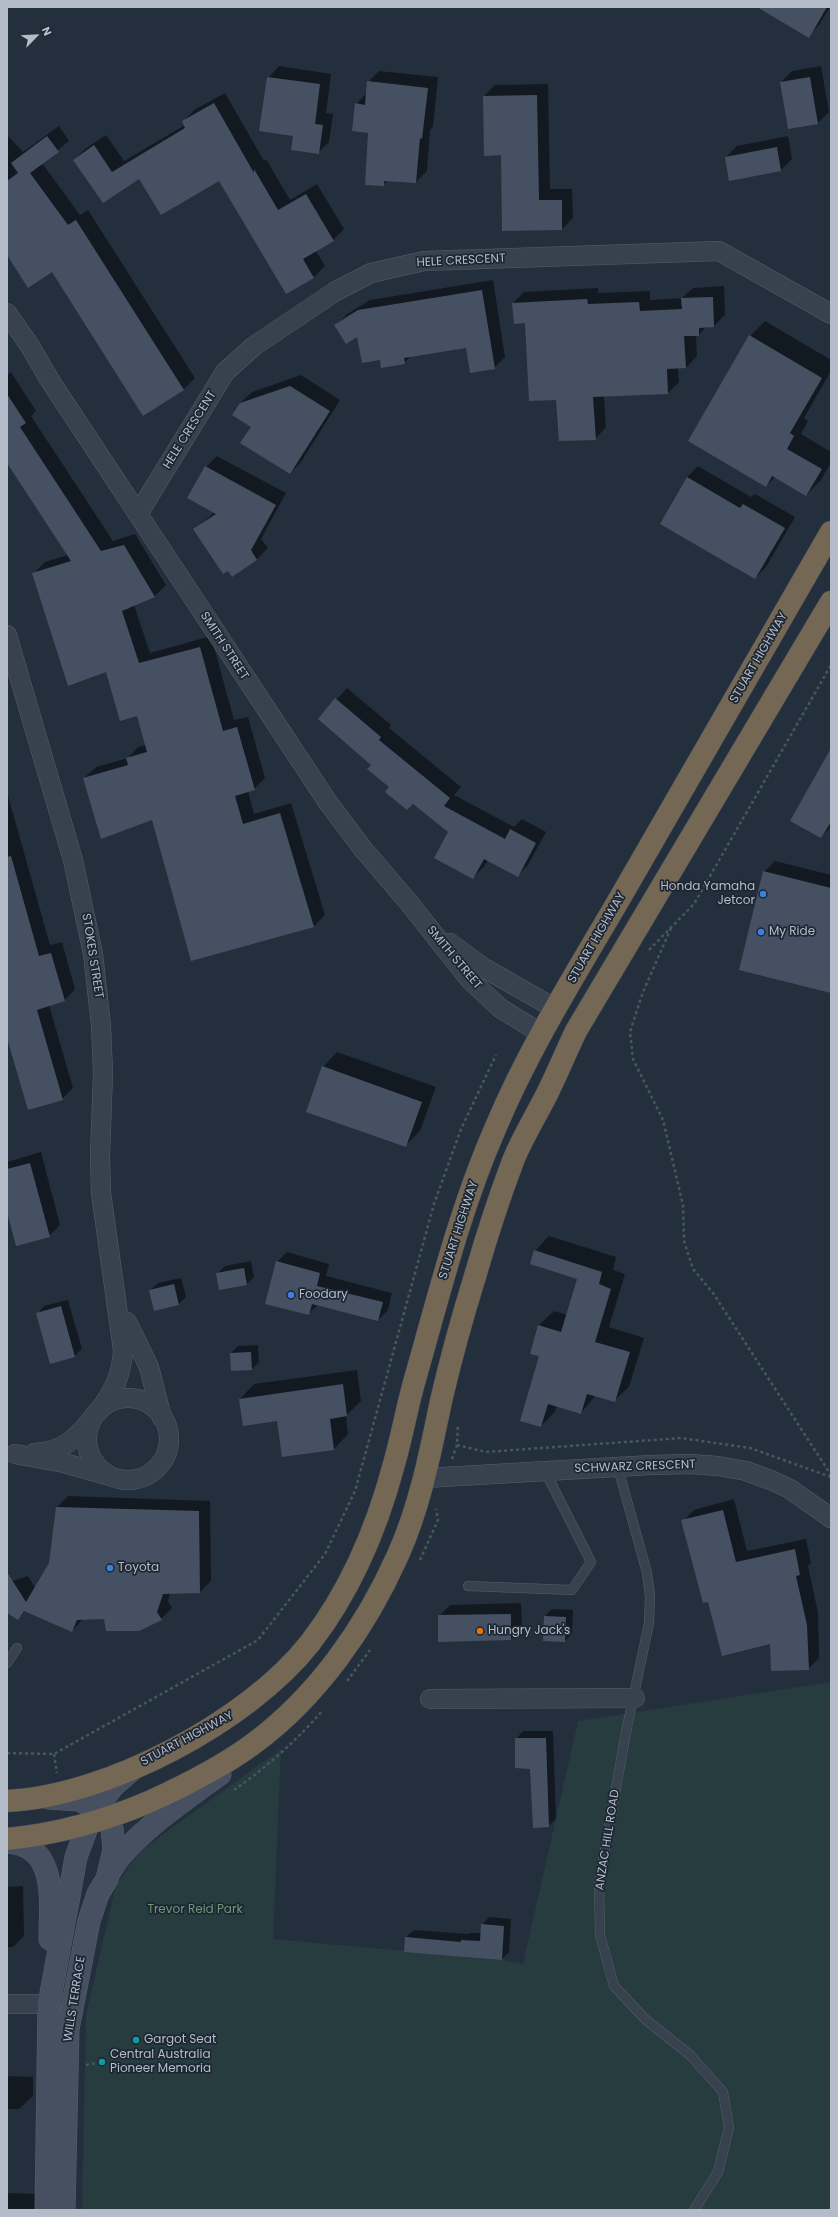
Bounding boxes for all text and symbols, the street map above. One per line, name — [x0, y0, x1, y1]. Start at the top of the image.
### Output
north arrow — [16, 16, 56, 56]
text: N — [38, 24, 56, 38]
street label: HELE CRESCENT — [416, 251, 506, 271]
street label: HELE CRESCENT — [160, 388, 220, 472]
street label: SMITH STREET — [197, 609, 251, 683]
street label: STUART HIGHWAY — [727, 610, 791, 706]
place label: Honda Yamaha Jetcor — [661, 880, 755, 908]
marker: Honda Yamaha Jetcor — [758, 889, 768, 899]
street label: STUART HIGHWAY — [565, 890, 629, 986]
street label: STOKES STREET — [78, 912, 106, 1000]
street label: SMITH STREET — [423, 924, 485, 992]
place label: My Ride — [769, 925, 815, 939]
marker: My Ride — [756, 927, 766, 937]
street label: STUART HIGHWAY — [436, 1179, 482, 1281]
place label: Foodary — [299, 1288, 348, 1302]
marker: Foodary — [286, 1290, 296, 1300]
street label: SCHWARZ CRESCENT — [574, 1458, 696, 1476]
place label: Toyota — [118, 1561, 159, 1575]
marker: Toyota — [105, 1563, 115, 1573]
place label: Hungry Jack's — [488, 1624, 570, 1638]
marker: Hungry Jack's — [475, 1626, 485, 1636]
street label: STUART HIGHWAY — [138, 1709, 236, 1769]
street label: ANZAC HILL ROAD — [593, 1789, 623, 1891]
park label: Trevor Reid Park — [147, 1903, 243, 1917]
street label: WILLS TERRACE — [61, 1955, 89, 2043]
place label: Gargot Seat — [144, 2033, 216, 2047]
marker: Gargot Seat — [131, 2035, 141, 2045]
place label: Central Australia Pioneer Memoria — [110, 2048, 211, 2076]
marker: Central Australia Pioneer Memoria — [97, 2057, 107, 2067]

